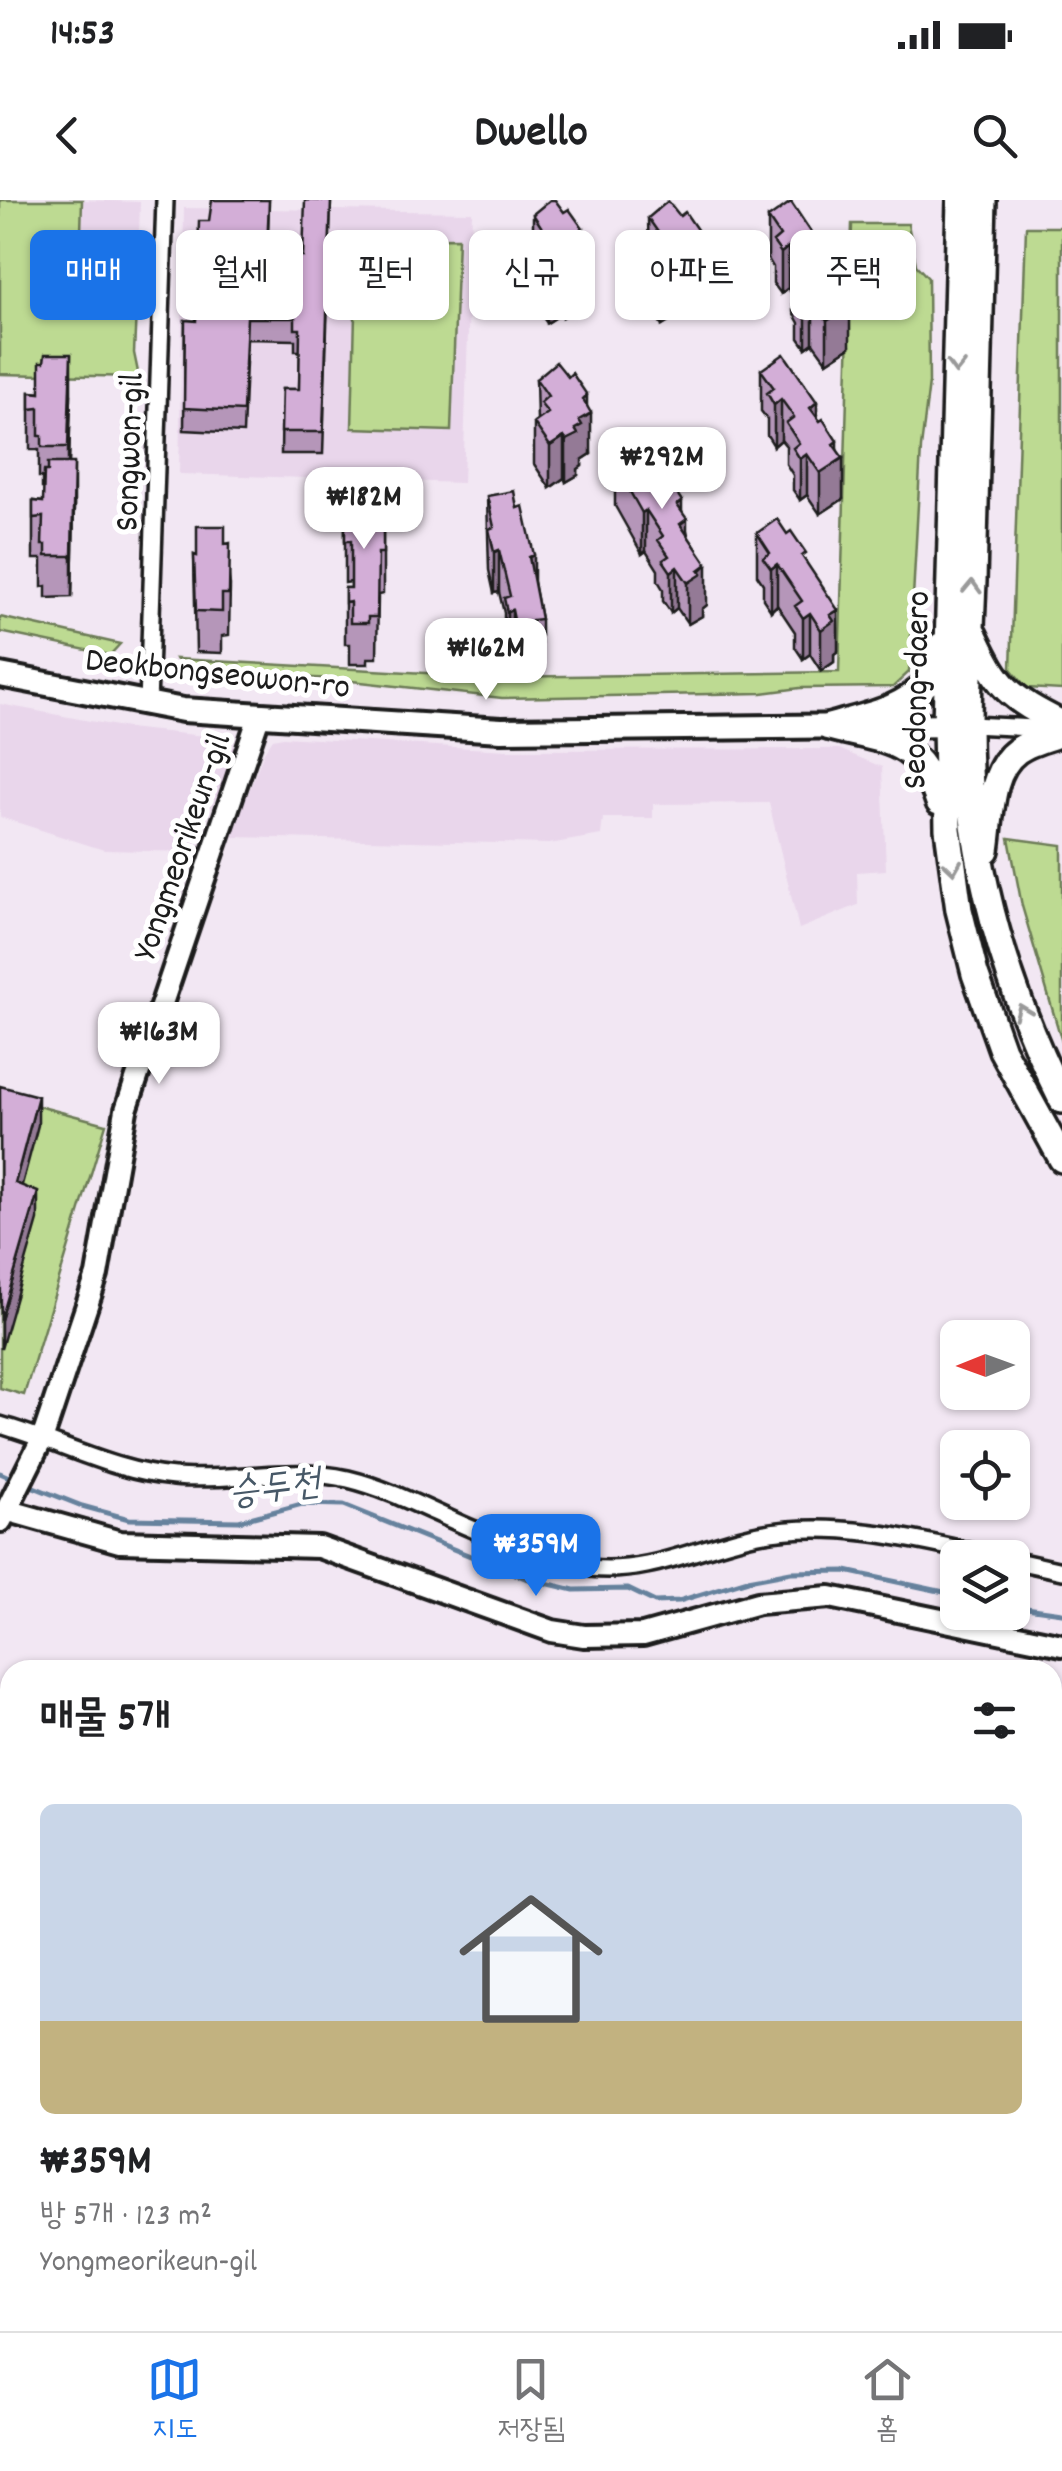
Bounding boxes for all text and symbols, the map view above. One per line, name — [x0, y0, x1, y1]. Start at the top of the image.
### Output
text: 14:53 — [50, 8, 115, 63]
text: Dwello — [474, 103, 588, 167]
icon: back — [40, 108, 95, 163]
icon: search — [967, 108, 1022, 163]
chip: 매매 — [30, 230, 156, 320]
chip: 월세 — [176, 230, 303, 320]
chip: 필터 — [323, 230, 449, 320]
chip: 신규 — [469, 230, 595, 320]
chip: 아파트 — [615, 230, 770, 320]
chip: 주택 — [790, 230, 916, 320]
one-way arrow — [945, 360, 966, 376]
street label: Songwon-gil — [104, 372, 160, 532]
pin: ₩292M — [592, 427, 732, 512]
text: ₩292M — [620, 436, 704, 482]
pin: ₩182M — [294, 467, 434, 552]
text: ₩182M — [326, 476, 402, 522]
one-way arrow — [962, 579, 983, 595]
street label: Seodong-daero — [892, 590, 946, 790]
pin: ₩162M — [416, 618, 556, 703]
text: ₩162M — [447, 627, 525, 673]
street label: Deokbongseowon-ro — [83, 637, 352, 715]
street label: Yongmeorikeun-gil — [122, 727, 247, 968]
one-way arrow — [941, 859, 962, 875]
pin: ₩163M — [89, 1002, 229, 1087]
one-way arrow — [1014, 1003, 1034, 1020]
text: ₩163M — [120, 1011, 198, 1057]
north arrow — [940, 1320, 1030, 1410]
map controls — [940, 1320, 1030, 1630]
button: locate — [940, 1430, 1030, 1520]
water label: 승두천 — [226, 1457, 327, 1523]
pin: ₩359M — [466, 1514, 606, 1599]
text: ₩359M — [493, 1523, 579, 1569]
button: layers — [940, 1540, 1030, 1630]
text: 매물 5개 — [40, 1691, 170, 1751]
icon: filters — [967, 1693, 1022, 1748]
icon: home — [441, 1869, 621, 2049]
text: ₩359M — [40, 2134, 152, 2194]
text: 방 5개 · 123 m² — [40, 2195, 212, 2241]
text: Yongmeorikeun-gil — [40, 2241, 257, 2287]
tab: 지도 — [147, 2352, 202, 2452]
tab: 저장됨 — [497, 2352, 565, 2452]
tab: 홈 — [860, 2352, 915, 2452]

